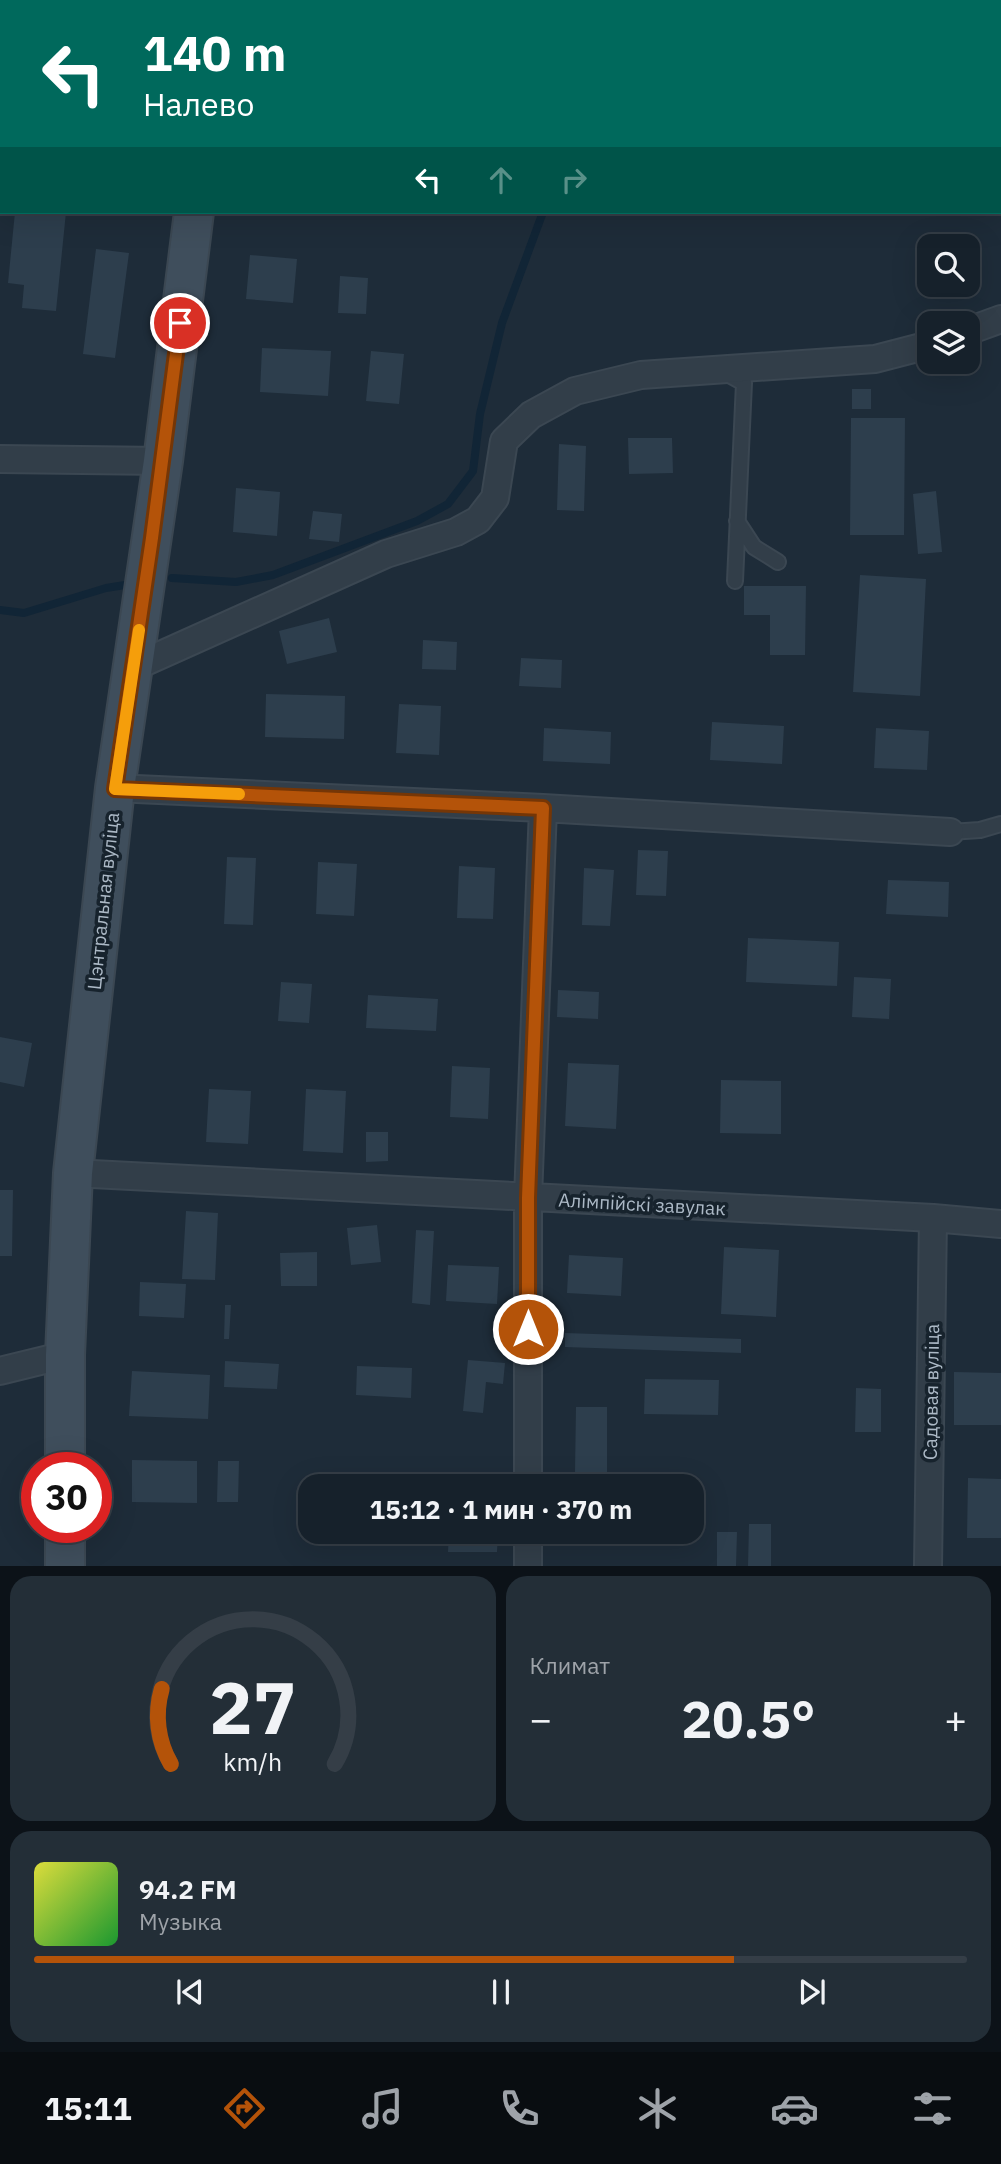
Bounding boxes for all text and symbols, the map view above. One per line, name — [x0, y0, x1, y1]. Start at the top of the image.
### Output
text: 140 m — [143, 21, 287, 84]
icon: left — [28, 28, 119, 119]
text: Налево — [143, 83, 254, 125]
icon: left — [409, 161, 447, 199]
icon: ahead — [482, 161, 520, 199]
icon: right — [555, 161, 593, 199]
map controls — [917, 234, 980, 374]
button: search — [917, 234, 980, 297]
pin — [150, 293, 210, 353]
icon: arrive — [161, 304, 199, 342]
button: layers — [917, 311, 980, 374]
street label: Цэнтральная вуліца — [82, 811, 124, 991]
street label: Алімпійскі завулак — [558, 1188, 726, 1220]
position arrow — [491, 1292, 565, 1366]
street label: Садовая вуліца — [918, 1324, 944, 1460]
speed limit sign: 30 — [21, 1452, 112, 1543]
text: 15:12 · 1 мин · 370 m — [370, 1492, 632, 1526]
text: Климат — [530, 1650, 610, 1680]
text: 27 — [209, 1660, 296, 1755]
text: 20.5° — [681, 1685, 815, 1752]
text: − — [530, 1694, 552, 1743]
text: + — [944, 1694, 967, 1743]
text: km/h — [223, 1745, 282, 1778]
text: 94.2 FM — [139, 1872, 237, 1906]
text: Музыка — [139, 1906, 222, 1936]
icon: previous — [171, 1973, 209, 2011]
icon: pause — [482, 1973, 520, 2011]
icon: next — [793, 1973, 831, 2011]
icon: directions — [220, 2084, 269, 2133]
icon: music — [358, 2084, 407, 2133]
icon: phone — [495, 2084, 544, 2133]
icon: climate — [633, 2084, 682, 2133]
icon: car — [770, 2084, 819, 2133]
icon: filters — [908, 2084, 957, 2133]
text: 15:11 — [44, 2087, 132, 2129]

